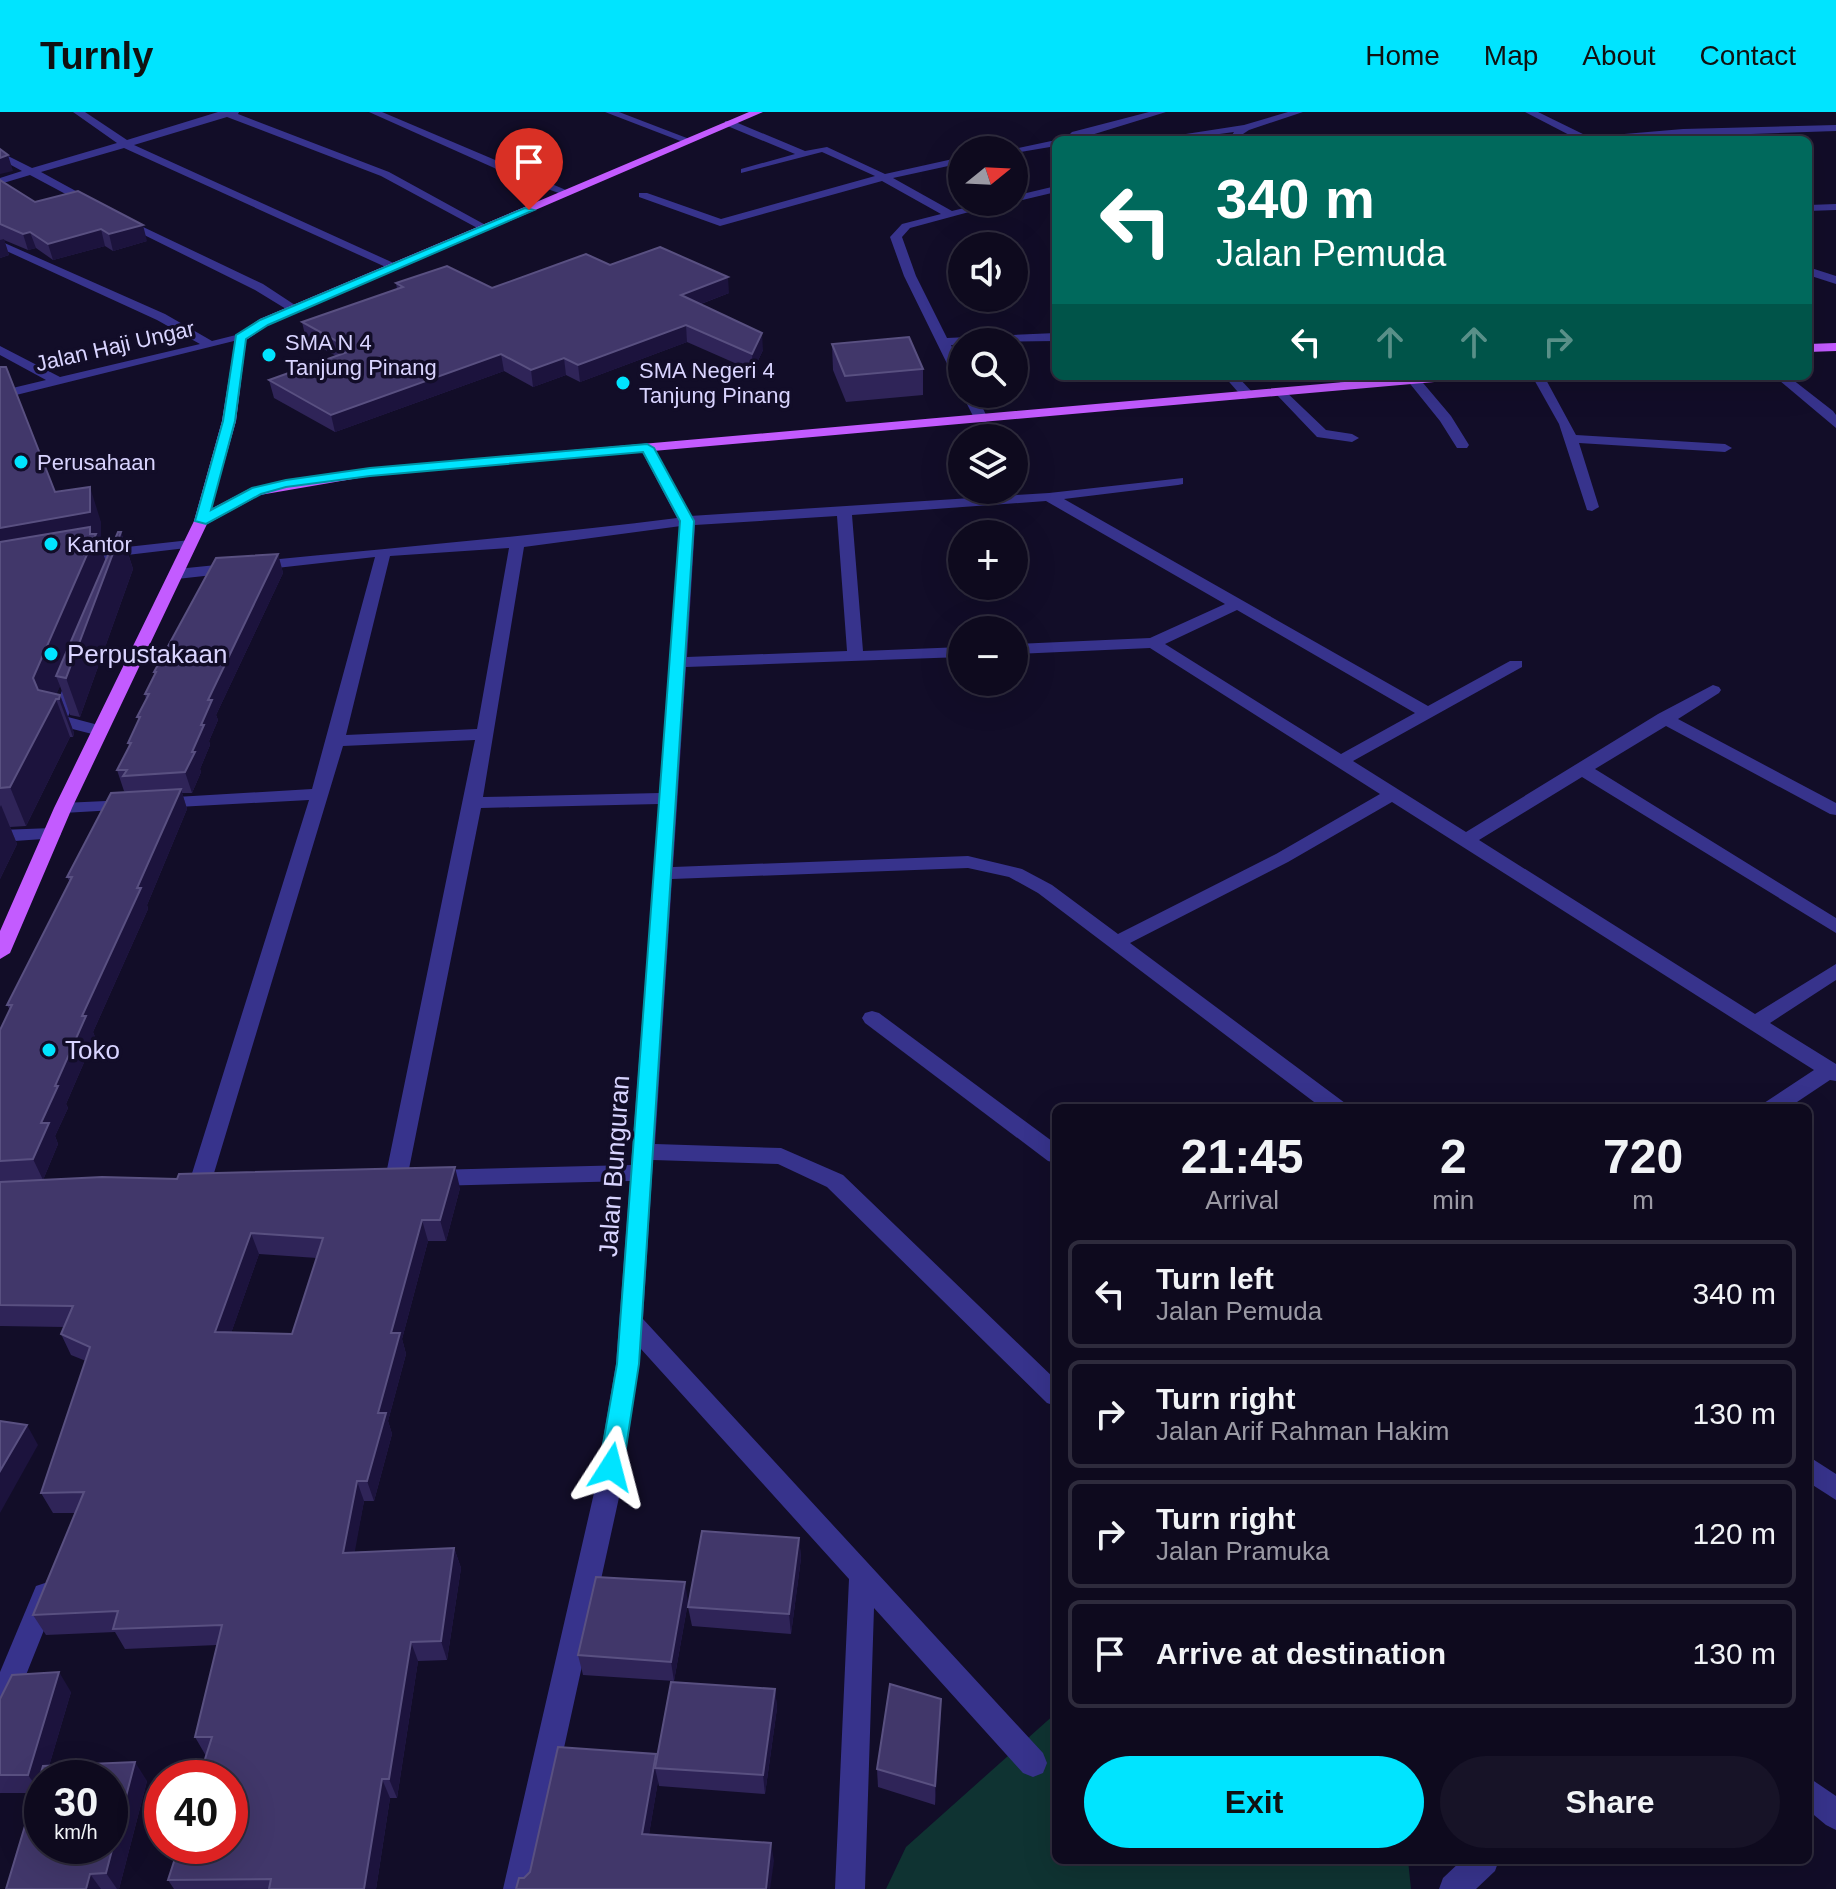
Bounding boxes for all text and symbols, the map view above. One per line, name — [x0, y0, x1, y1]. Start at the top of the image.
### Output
text: Turnly — [40, 35, 153, 77]
text: Home — [1365, 40, 1440, 71]
text: Map — [1484, 40, 1538, 71]
text: About — [1582, 40, 1656, 71]
text: Contact — [1700, 40, 1796, 71]
pin — [495, 128, 563, 210]
north arrow — [948, 136, 1028, 216]
map controls — [948, 136, 1028, 696]
icon: arrive — [507, 140, 551, 184]
text: 340 m — [1216, 167, 1375, 230]
icon: left — [1084, 168, 1188, 272]
button: sound — [948, 232, 1028, 312]
text: Jalan Pemuda — [1216, 233, 1446, 274]
street label: Jalan Haji Ungar — [33, 316, 197, 376]
icon: left — [1284, 320, 1328, 364]
icon: ahead — [1368, 320, 1412, 364]
icon: ahead — [1452, 320, 1496, 364]
icon: right — [1536, 320, 1580, 364]
button: search — [948, 328, 1028, 408]
place label: SMA N 4 Tanjung Pinang — [285, 330, 437, 380]
marker: SMA N 4 Tanjung Pinang — [260, 346, 278, 364]
place label: SMA Negeri 4 Tanjung Pinang — [639, 358, 791, 408]
marker: SMA Negeri 4 Tanjung Pinang — [614, 374, 632, 392]
button: layers — [948, 424, 1028, 504]
place label: Perusahaan — [37, 450, 156, 475]
marker: Perusahaan — [12, 453, 30, 471]
button: + — [948, 520, 1028, 600]
place label: Kantor — [67, 532, 132, 557]
marker: Kantor — [42, 535, 60, 553]
button: − — [948, 616, 1028, 696]
place label: Perpustakaan — [67, 639, 227, 669]
marker: Perpustakaan — [42, 645, 60, 663]
place label: Toko — [65, 1035, 120, 1065]
marker: Toko — [40, 1041, 58, 1059]
street label: Jalan Bunguran — [593, 1074, 635, 1258]
text: 21:45 — [1181, 1130, 1304, 1183]
text: 2 — [1440, 1130, 1467, 1183]
text: 720 — [1603, 1130, 1683, 1183]
text: Arrival — [1205, 1185, 1279, 1215]
text: min — [1432, 1185, 1474, 1215]
text: m — [1632, 1185, 1654, 1215]
text: Turn left — [1156, 1262, 1274, 1295]
icon: left — [1088, 1272, 1132, 1316]
text: 340 m — [1693, 1277, 1776, 1310]
text: Jalan Pemuda — [1156, 1296, 1322, 1326]
text: Turn right — [1156, 1382, 1295, 1415]
icon: right — [1088, 1392, 1132, 1436]
text: 130 m — [1693, 1397, 1776, 1430]
text: Jalan Arif Rahman Hakim — [1156, 1416, 1449, 1446]
position arrow — [569, 1425, 653, 1509]
text: Turn right — [1156, 1502, 1295, 1535]
icon: right — [1088, 1512, 1132, 1556]
text: 120 m — [1693, 1517, 1776, 1550]
text: Jalan Pramuka — [1156, 1536, 1329, 1566]
icon: arrive — [1088, 1632, 1132, 1676]
text: Arrive at destination — [1156, 1637, 1446, 1670]
text: 130 m — [1693, 1637, 1776, 1670]
button: Exit — [1084, 1756, 1424, 1848]
button: Share — [1440, 1756, 1780, 1848]
speed limit sign: 40 — [144, 1760, 248, 1864]
text: 30 — [54, 1780, 98, 1824]
text: km/h — [54, 1821, 98, 1843]

